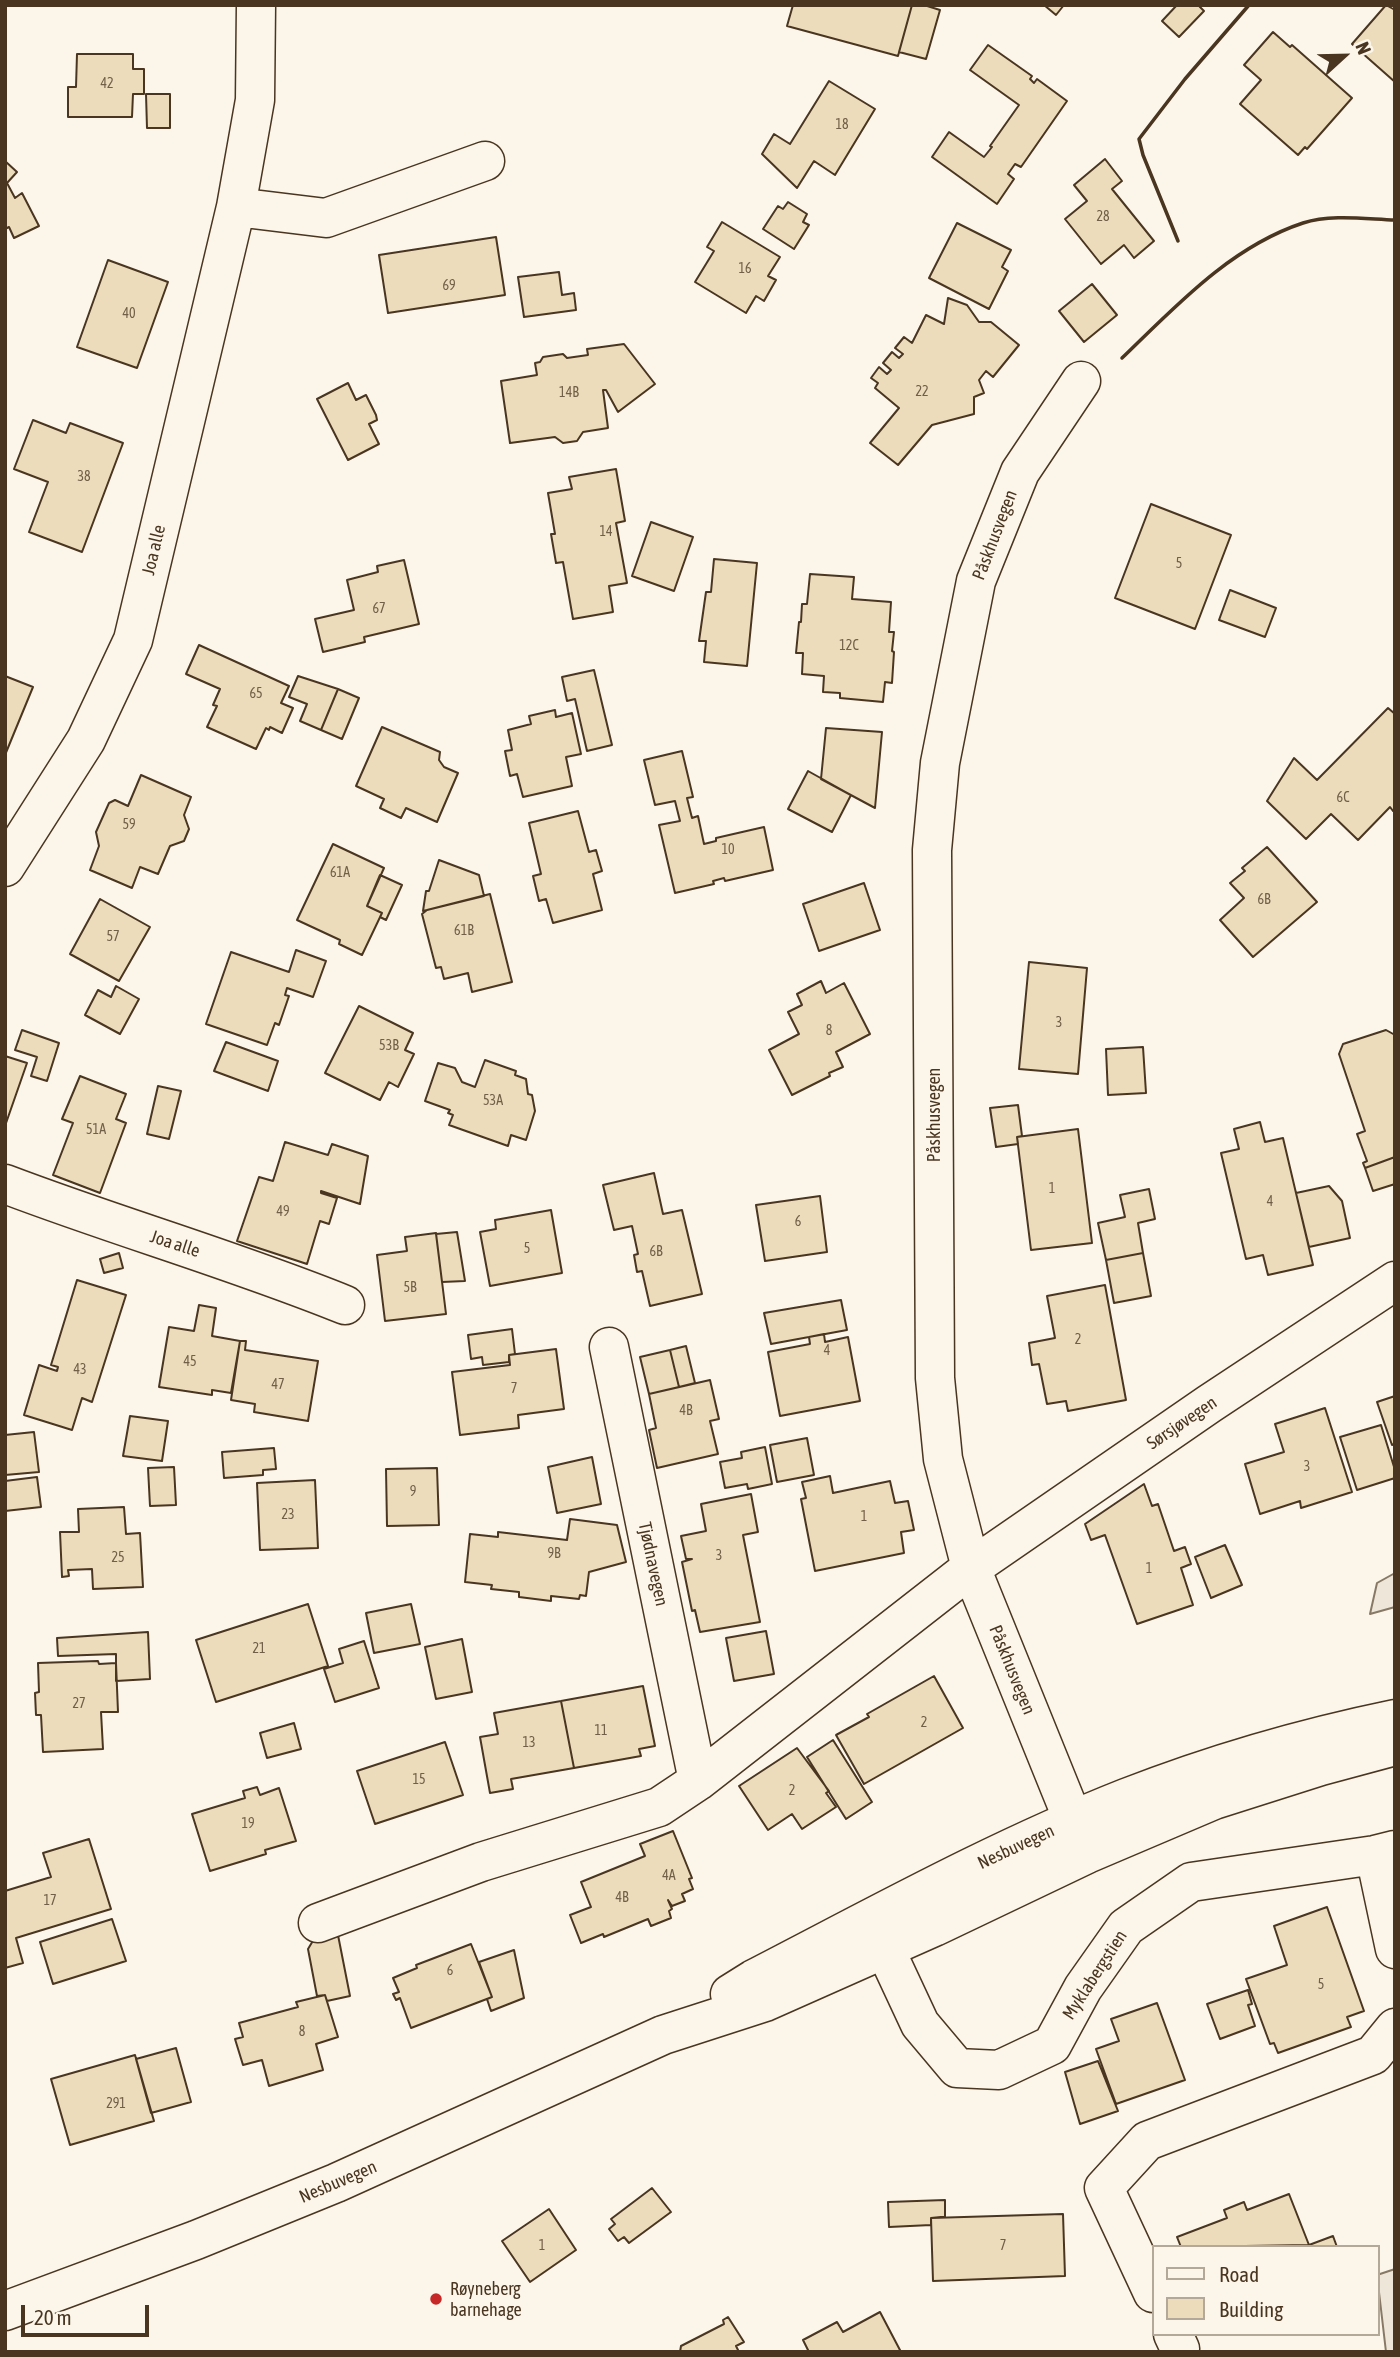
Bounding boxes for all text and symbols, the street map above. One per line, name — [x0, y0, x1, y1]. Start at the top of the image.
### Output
north arrow — [1309, 21, 1379, 91]
text: N — [1351, 39, 1376, 57]
house number: 42 — [100, 76, 114, 92]
house number: 18 — [835, 117, 849, 133]
house number: 28 — [1096, 209, 1110, 225]
house number: 16 — [738, 261, 752, 277]
house number: 69 — [442, 278, 456, 294]
house number: 40 — [122, 306, 136, 322]
house number: 22 — [915, 384, 929, 400]
house number: 14B — [559, 385, 579, 401]
house number: 38 — [77, 469, 91, 485]
street label: Påskhusvegen — [968, 487, 1022, 583]
street label: Joa alle — [138, 523, 170, 577]
house number: 14 — [599, 524, 613, 540]
house number: 5 — [1176, 556, 1182, 572]
house number: 67 — [372, 601, 386, 617]
house number: 12C — [839, 638, 859, 654]
house number: 65 — [249, 686, 263, 702]
house number: 6C — [1337, 790, 1349, 806]
house number: 59 — [122, 817, 136, 833]
house number: 10 — [721, 842, 735, 858]
house number: 61A — [330, 865, 350, 881]
house number: 6B — [1257, 892, 1271, 908]
house number: 61B — [454, 923, 474, 939]
house number: 57 — [106, 929, 120, 945]
house number: 3 — [1056, 1015, 1062, 1031]
house number: 8 — [826, 1023, 832, 1039]
house number: 53B — [379, 1038, 399, 1054]
street label: Påskhusvegen — [923, 1068, 945, 1162]
house number: 53A — [483, 1093, 503, 1109]
house number: 51A — [86, 1122, 106, 1138]
house number: 1 — [1049, 1181, 1055, 1197]
house number: 4 — [1267, 1194, 1273, 1210]
house number: 49 — [276, 1204, 290, 1220]
house number: 6 — [795, 1214, 801, 1230]
street label: Joa alle — [147, 1226, 203, 1262]
house number: 5 — [524, 1241, 530, 1257]
house number: 6B — [649, 1244, 663, 1260]
house number: 5B — [403, 1280, 417, 1296]
house number: 2 — [1075, 1332, 1081, 1348]
house number: 4 — [824, 1343, 830, 1359]
house number: 45 — [183, 1354, 197, 1370]
house number: 43 — [73, 1362, 87, 1378]
house number: 47 — [271, 1377, 285, 1393]
house number: 7 — [511, 1381, 517, 1397]
street label: Sørsjøvegen — [1143, 1392, 1221, 1454]
house number: 4B — [679, 1403, 693, 1419]
house number: 3 — [1304, 1459, 1310, 1475]
house number: 9 — [410, 1484, 416, 1500]
house number: 23 — [281, 1507, 295, 1523]
house number: 1 — [861, 1509, 867, 1525]
street label: Tjødnavegen — [634, 1520, 672, 1608]
house number: 9B — [547, 1546, 561, 1562]
house number: 3 — [716, 1548, 722, 1564]
house number: 25 — [111, 1550, 125, 1566]
house number: 1 — [1146, 1561, 1152, 1577]
street label: Påskhusvegen — [984, 1622, 1040, 1718]
house number: 21 — [252, 1641, 266, 1657]
house number: 27 — [72, 1696, 86, 1712]
house number: 2 — [921, 1715, 927, 1731]
house number: 11 — [594, 1723, 608, 1739]
house number: 13 — [522, 1735, 536, 1751]
house number: 15 — [412, 1772, 426, 1788]
house number: 2 — [789, 1783, 795, 1799]
house number: 19 — [241, 1816, 255, 1832]
street label: Nesbuvegen — [974, 1820, 1058, 1874]
house number: 4A — [662, 1868, 676, 1884]
house number: 4B — [615, 1890, 629, 1906]
house number: 17 — [43, 1893, 57, 1909]
street label: Myklabergstien — [1058, 1926, 1132, 2024]
house number: 6 — [447, 1963, 453, 1979]
house number: 5 — [1318, 1977, 1324, 1993]
house number: 8 — [299, 2024, 305, 2040]
house number: 291 — [106, 2096, 126, 2112]
street label: Nesbuvegen — [296, 2156, 380, 2208]
house number: 1 — [539, 2238, 545, 2254]
house number: 7 — [1000, 2238, 1006, 2254]
legend — [1152, 2245, 1379, 2336]
text: Road — [1219, 2262, 1259, 2286]
place label: Røyneberg barnehage — [450, 2278, 522, 2320]
scale bar — [24, 2290, 152, 2334]
marker: Røyneberg barnehage — [428, 2291, 444, 2307]
text: Building — [1219, 2297, 1283, 2321]
text: 20 m — [34, 2305, 72, 2329]

